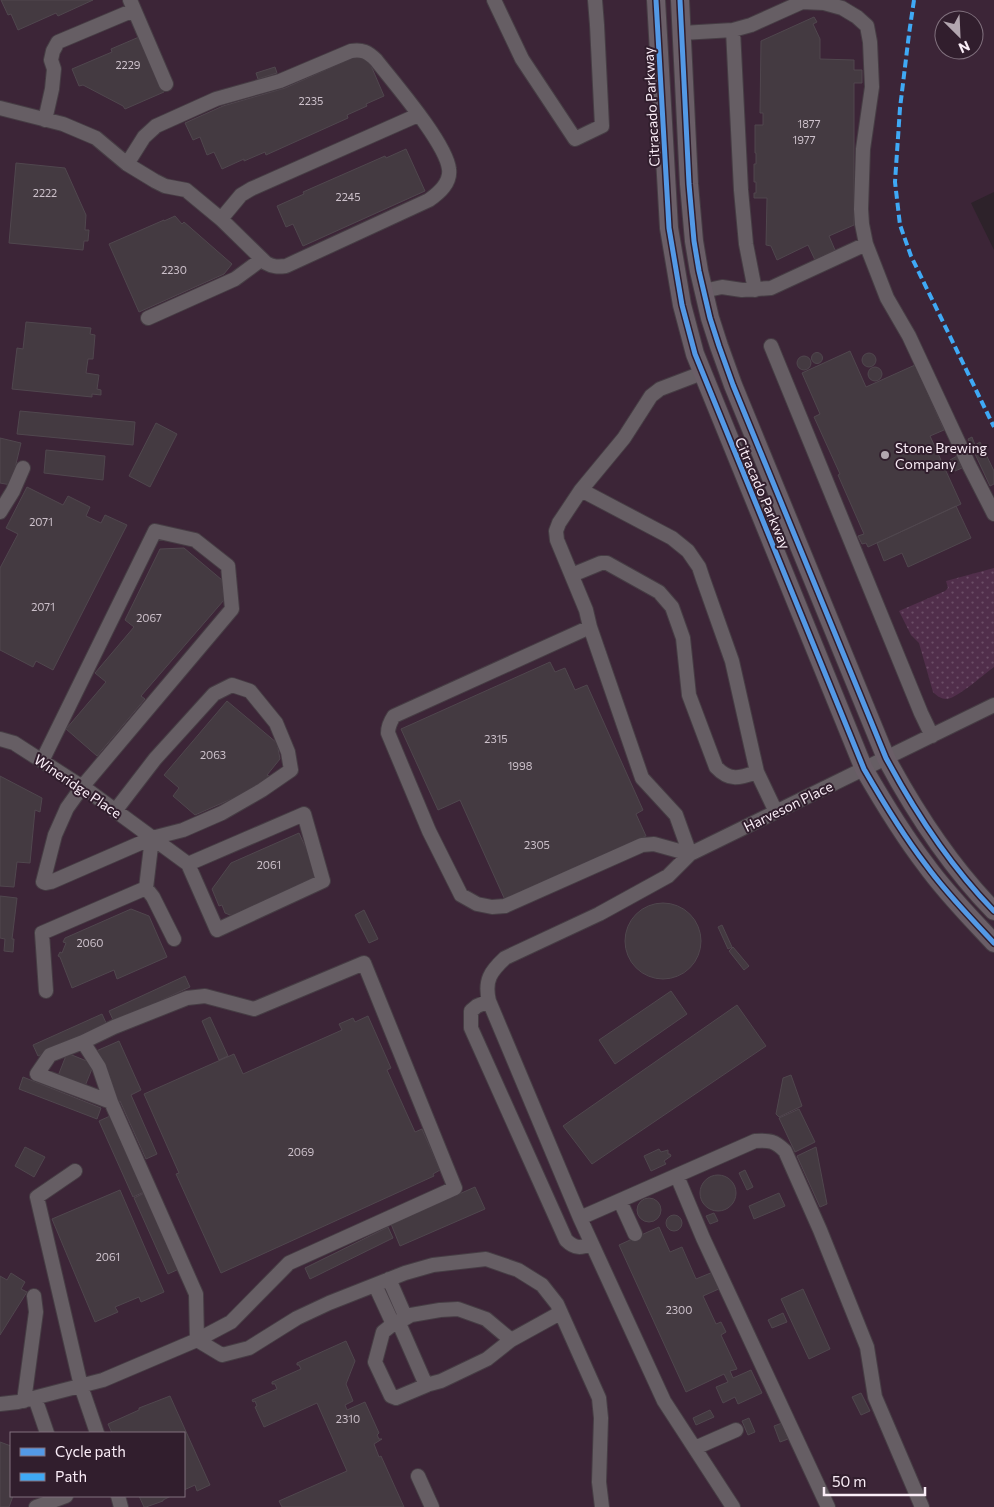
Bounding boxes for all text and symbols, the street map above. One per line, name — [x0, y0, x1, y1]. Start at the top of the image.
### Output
north arrow — [934, 10, 984, 60]
text: N — [956, 37, 973, 57]
street label: Citracado Parkway — [639, 47, 663, 167]
house number: 2229 — [116, 58, 141, 71]
house number: 2235 — [299, 94, 323, 107]
house number: 1877 — [798, 117, 821, 130]
house number: 1977 — [793, 133, 816, 146]
house number: 2222 — [33, 186, 57, 199]
house number: 2245 — [336, 190, 360, 203]
house number: 2230 — [161, 263, 187, 276]
street label: Citracado Parkway — [732, 435, 794, 551]
place label: Stone Brewing Company — [895, 439, 988, 472]
marker: Stone Brewing Company — [879, 449, 891, 461]
house number: 2071 — [29, 515, 53, 528]
house number: 2071 — [31, 600, 55, 613]
house number: 2067 — [136, 611, 162, 624]
house number: 2315 — [484, 732, 508, 745]
house number: 2063 — [200, 748, 226, 761]
street label: Wineridge Place — [31, 750, 125, 822]
house number: 1998 — [508, 759, 533, 772]
street label: Harveson Place — [741, 777, 835, 835]
house number: 2305 — [524, 838, 550, 851]
house number: 2061 — [257, 858, 281, 871]
house number: 2060 — [76, 936, 104, 949]
house number: 2069 — [288, 1145, 315, 1158]
house number: 2061 — [96, 1250, 120, 1263]
house number: 2300 — [666, 1303, 692, 1316]
house number: 2310 — [336, 1412, 360, 1425]
legend — [10, 1432, 185, 1497]
text: Cycle path — [55, 1442, 126, 1460]
scale bar — [824, 1464, 925, 1496]
text: Path — [55, 1467, 87, 1485]
text: 50 m — [832, 1472, 866, 1490]

